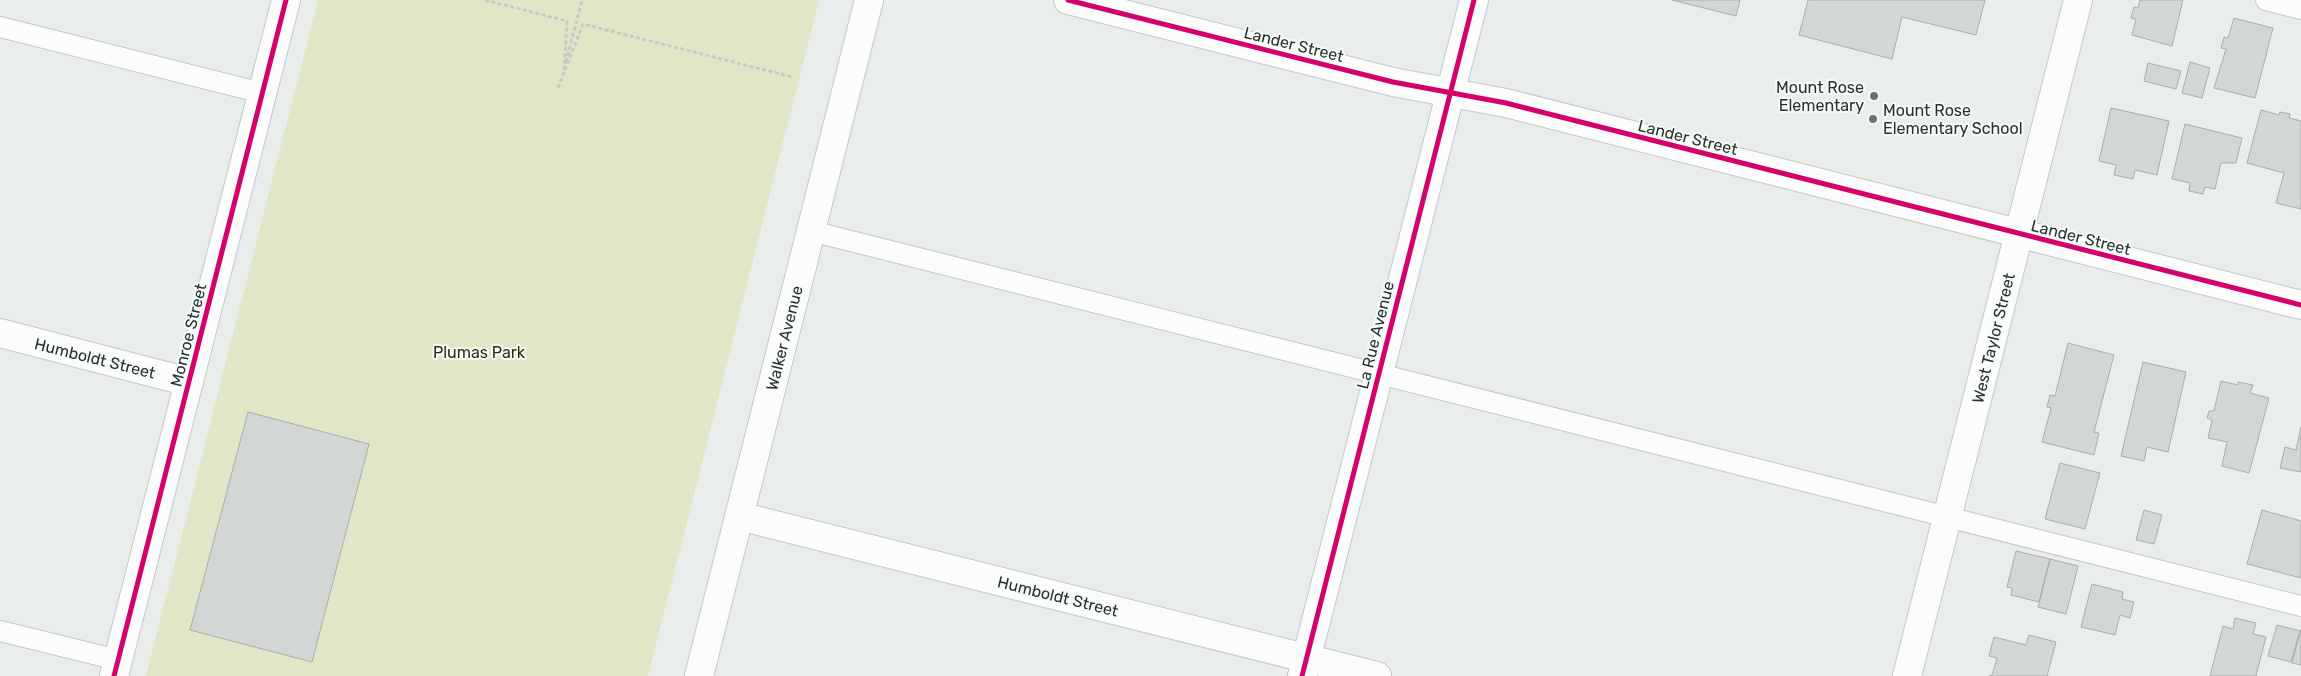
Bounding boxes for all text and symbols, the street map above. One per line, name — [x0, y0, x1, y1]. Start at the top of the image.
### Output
street label: Lander Street — [1242, 23, 1346, 66]
place label: Mount Rose Elementary — [1776, 78, 1864, 115]
marker: Mount Rose Elementary — [1868, 90, 1880, 102]
place label: Mount Rose Elementary School — [1883, 101, 2023, 138]
marker: Mount Rose Elementary School — [1867, 113, 1879, 125]
street label: Lander Street — [1636, 116, 1740, 159]
street label: Lander Street — [2029, 216, 2133, 259]
street label: West Taylor Street — [1968, 271, 2019, 405]
street label: La Rue Avenue — [1353, 279, 1398, 391]
street label: Monroe Street — [166, 281, 211, 389]
street label: Walker Avenue — [762, 284, 807, 392]
street label: Humboldt Street — [33, 334, 157, 383]
park label: Plumas Park — [433, 343, 526, 362]
street label: Humboldt Street — [996, 572, 1120, 621]

